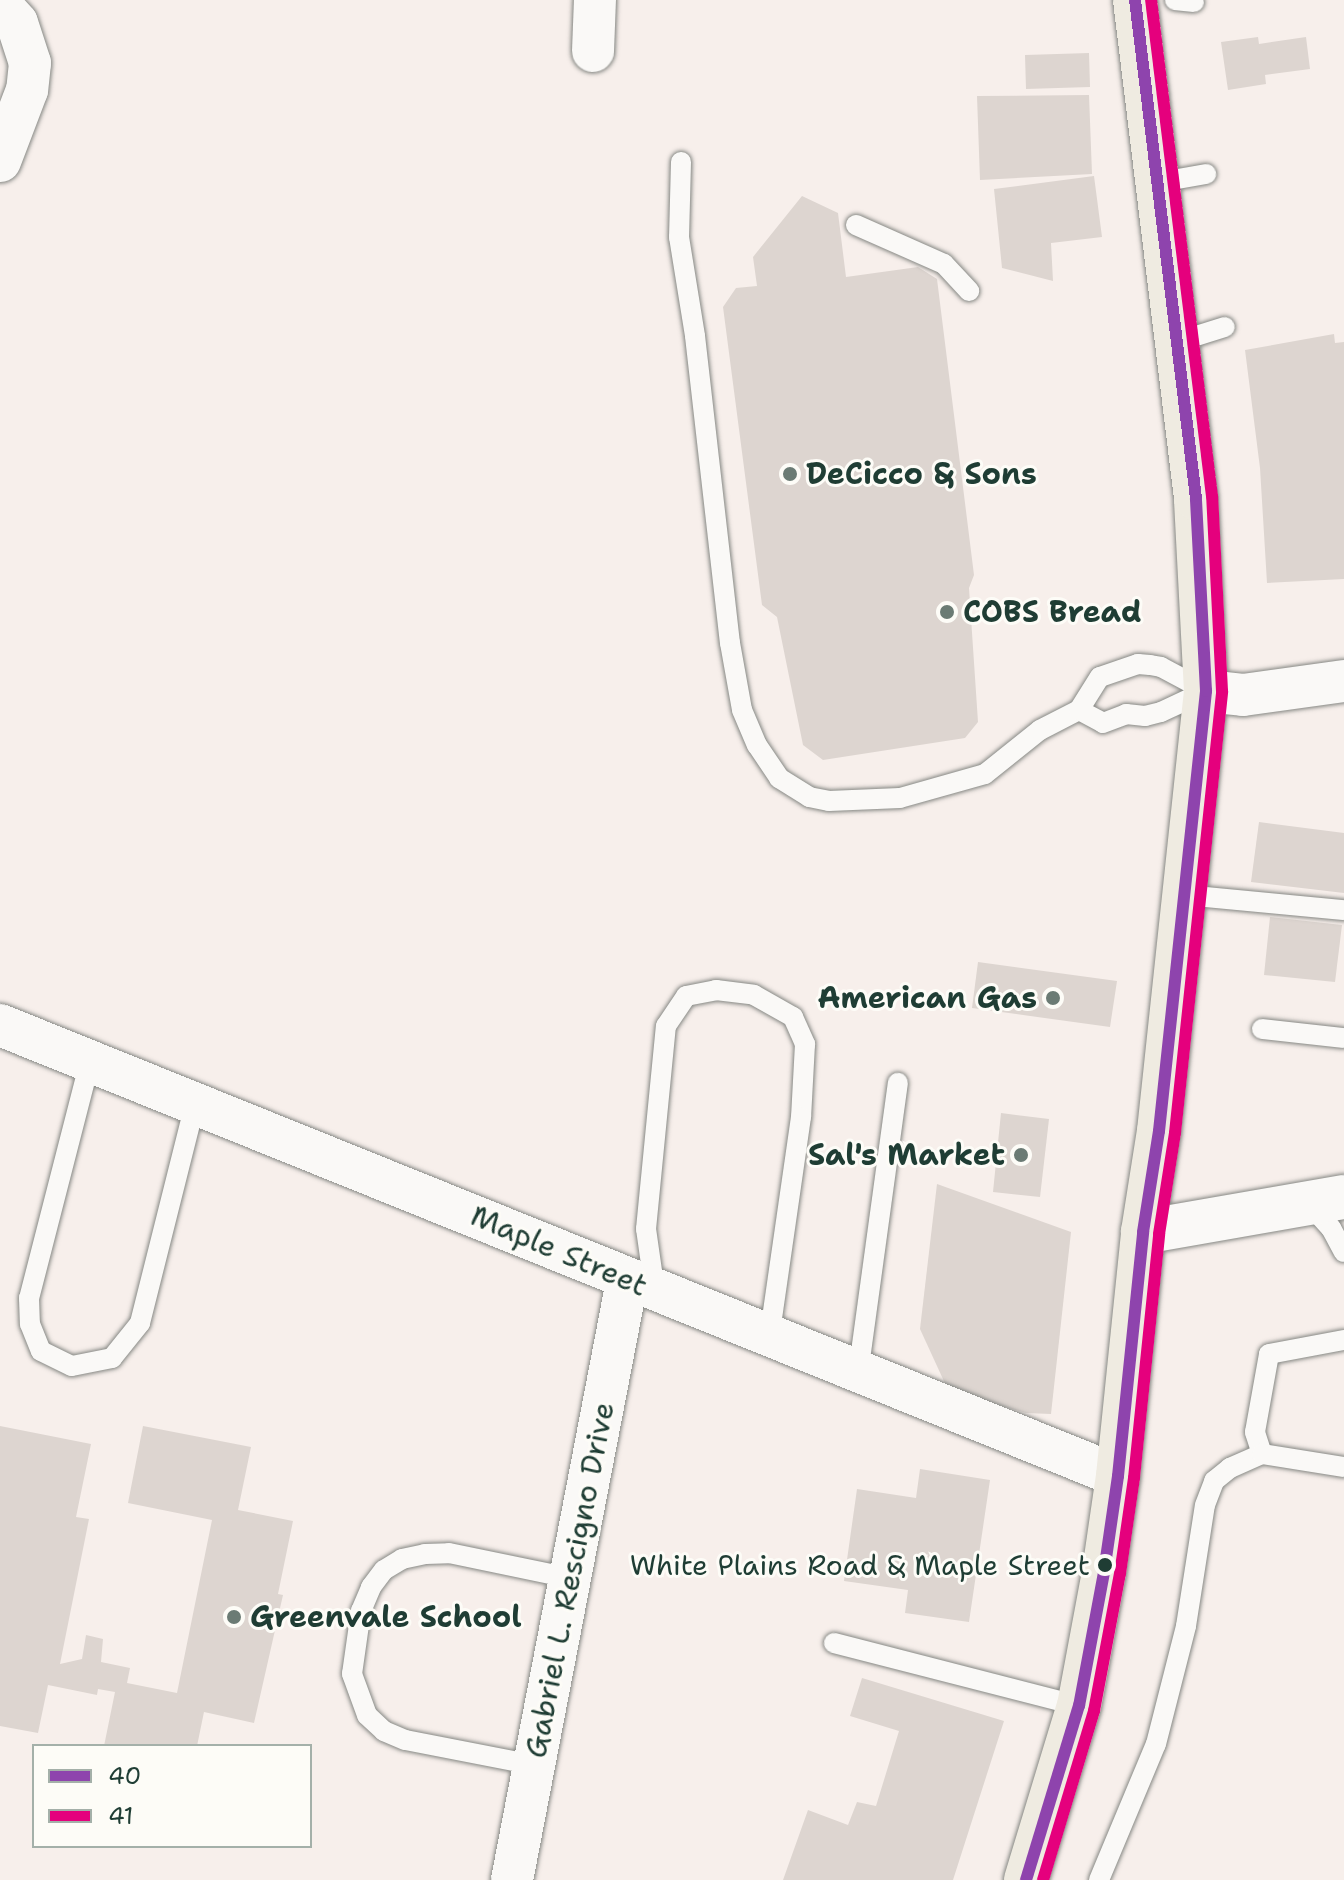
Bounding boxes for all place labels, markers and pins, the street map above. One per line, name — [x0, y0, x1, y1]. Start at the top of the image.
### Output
place label: DeCicco & Sons — [806, 456, 1037, 492]
marker: DeCicco & Sons — [781, 465, 799, 483]
place label: COBS Bread — [963, 594, 1142, 630]
marker: COBS Bread — [938, 603, 956, 621]
place label: American Gas — [817, 980, 1037, 1016]
marker: American Gas — [1044, 989, 1062, 1007]
place label: Sal's Market — [808, 1137, 1005, 1173]
marker: Sal's Market — [1012, 1146, 1030, 1164]
place label: White Plains Road & Maple Street — [630, 1548, 1090, 1582]
marker: White Plains Road & Maple Street — [1097, 1557, 1113, 1573]
place label: Greenvale School — [250, 1599, 522, 1635]
marker: Greenvale School — [225, 1608, 243, 1626]

